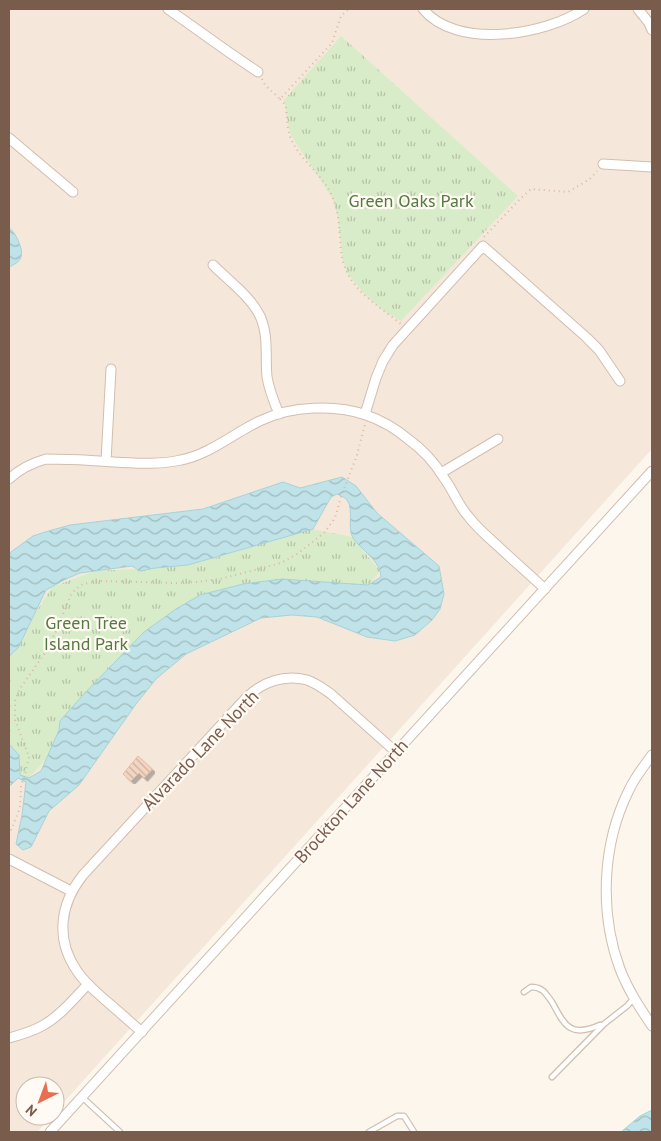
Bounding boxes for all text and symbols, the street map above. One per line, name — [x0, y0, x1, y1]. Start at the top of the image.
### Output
park label: Green Oaks Park — [348, 189, 474, 212]
park label: Green Tree Island Park — [44, 611, 129, 655]
street label: Alvarado Lane North — [137, 685, 263, 815]
street label: Brockton Lane North — [289, 734, 413, 868]
north arrow — [15, 1076, 65, 1126]
text: N — [22, 1101, 41, 1120]

